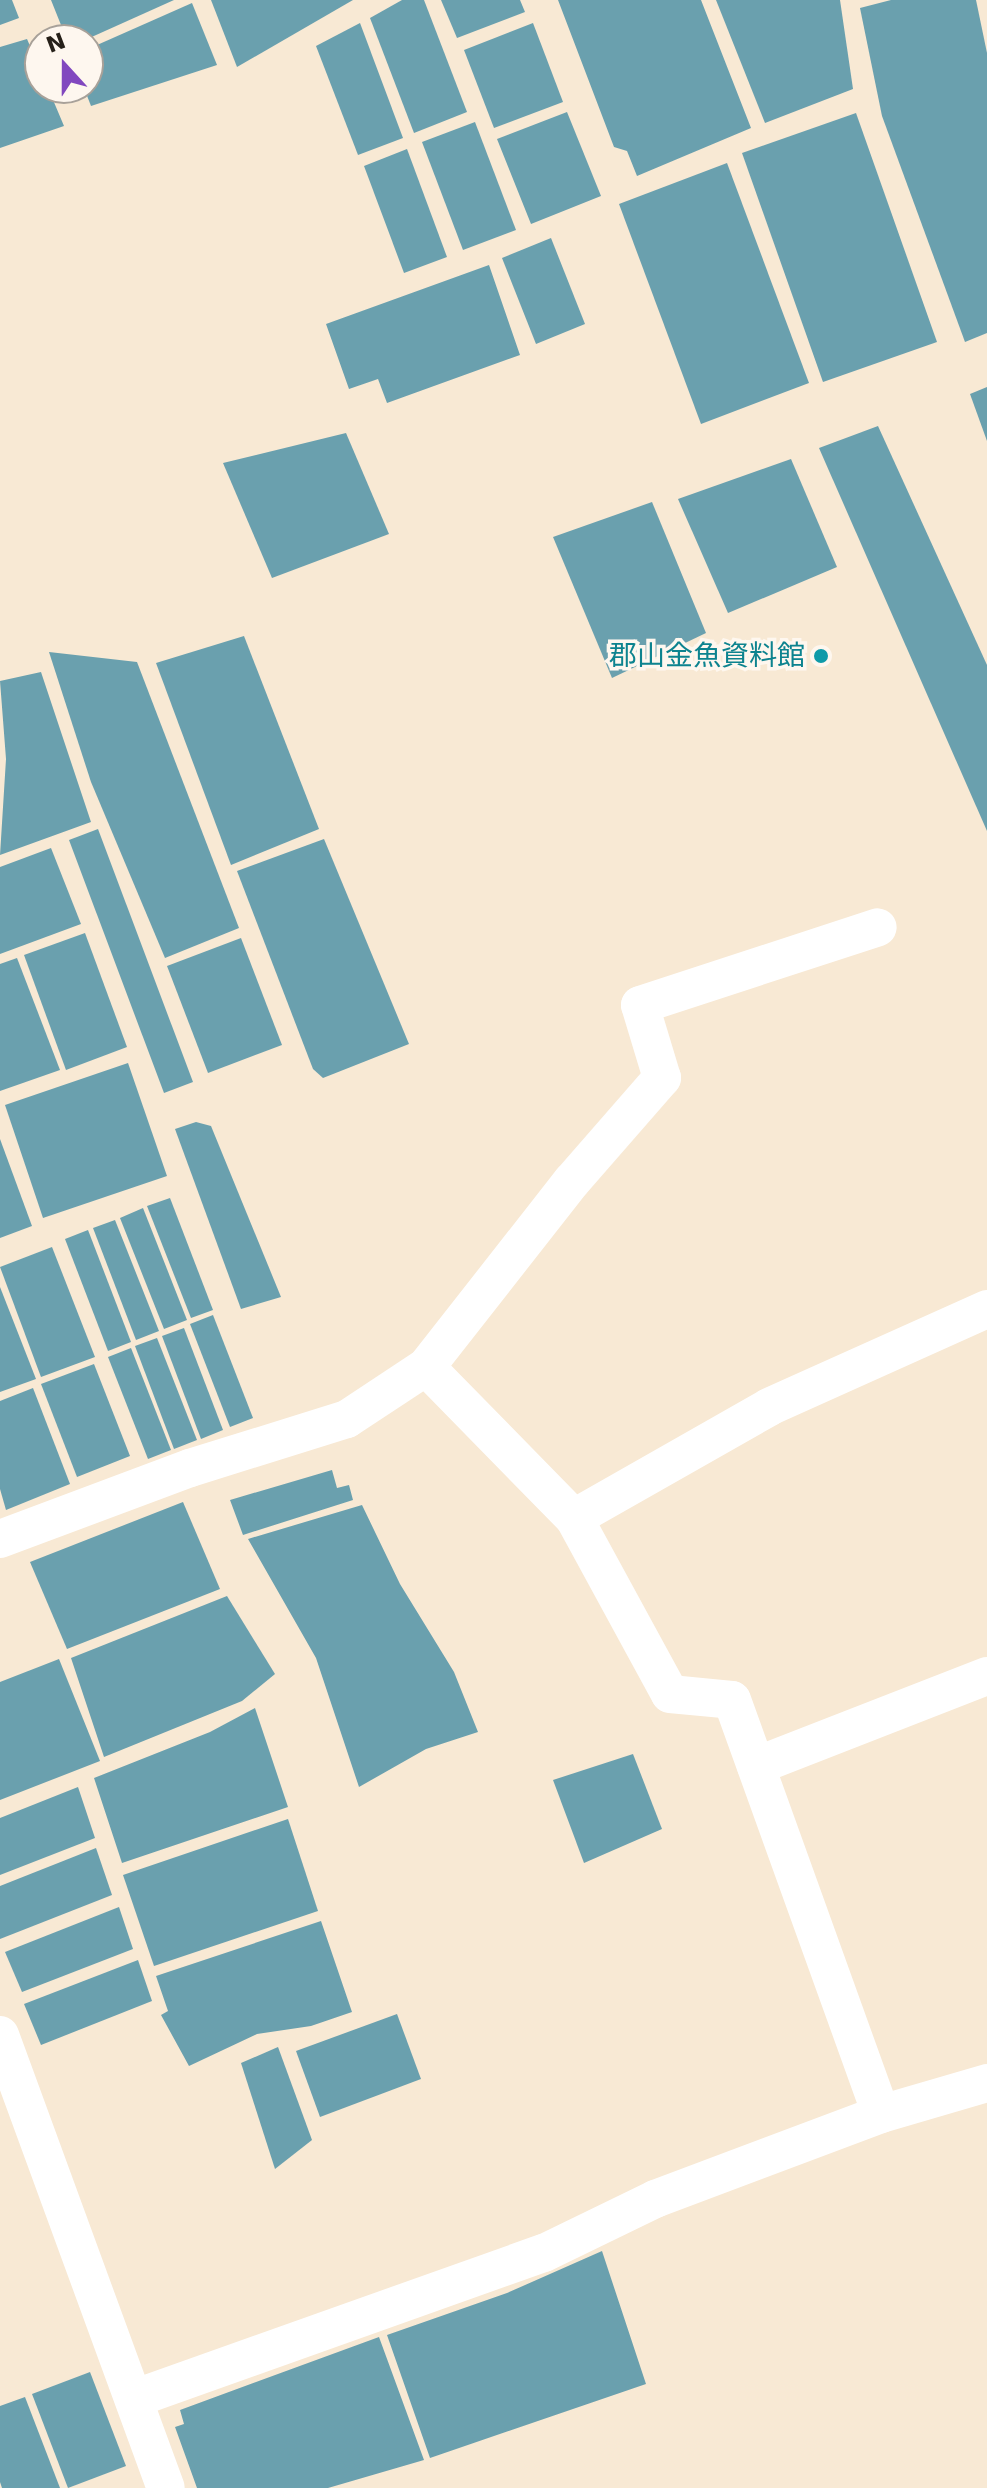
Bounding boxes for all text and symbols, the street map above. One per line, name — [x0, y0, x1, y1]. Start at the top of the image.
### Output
north arrow — [24, 24, 104, 104]
text: N — [43, 28, 69, 58]
place label: 郡山金魚資料館 — [609, 639, 805, 673]
marker: 郡山金魚資料館 — [812, 647, 830, 665]

